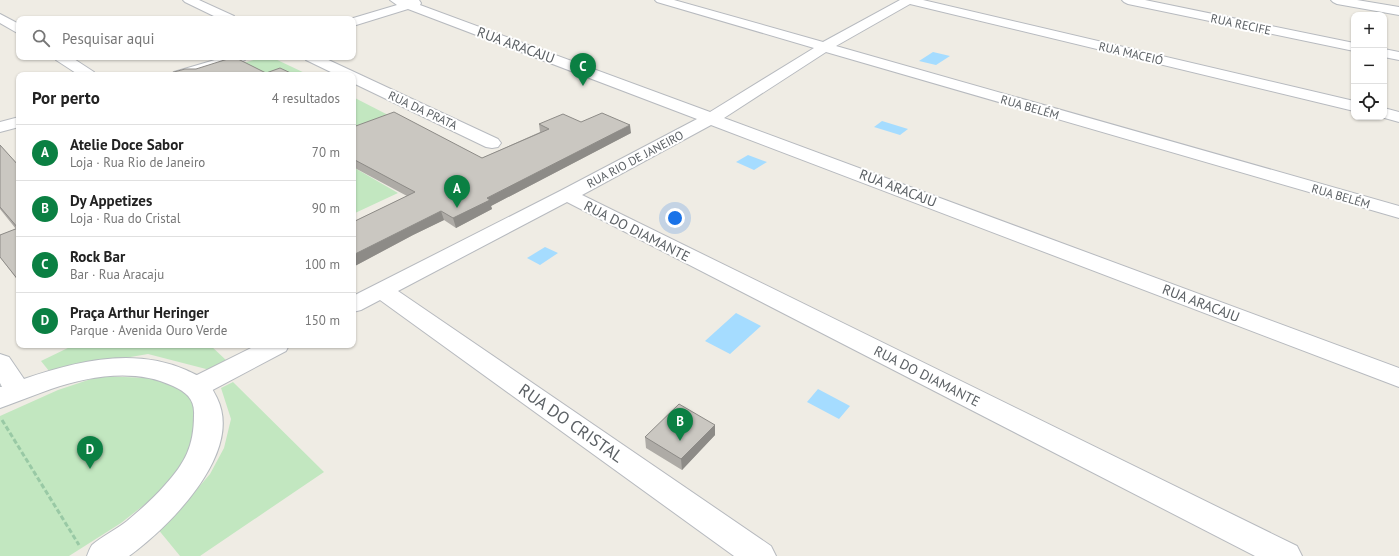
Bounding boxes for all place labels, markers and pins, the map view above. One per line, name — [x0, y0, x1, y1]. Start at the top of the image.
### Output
pin: C — [570, 53, 596, 86]
pin: A — [444, 175, 470, 208]
pin: B — [667, 408, 693, 441]
pin: D — [77, 436, 103, 469]

